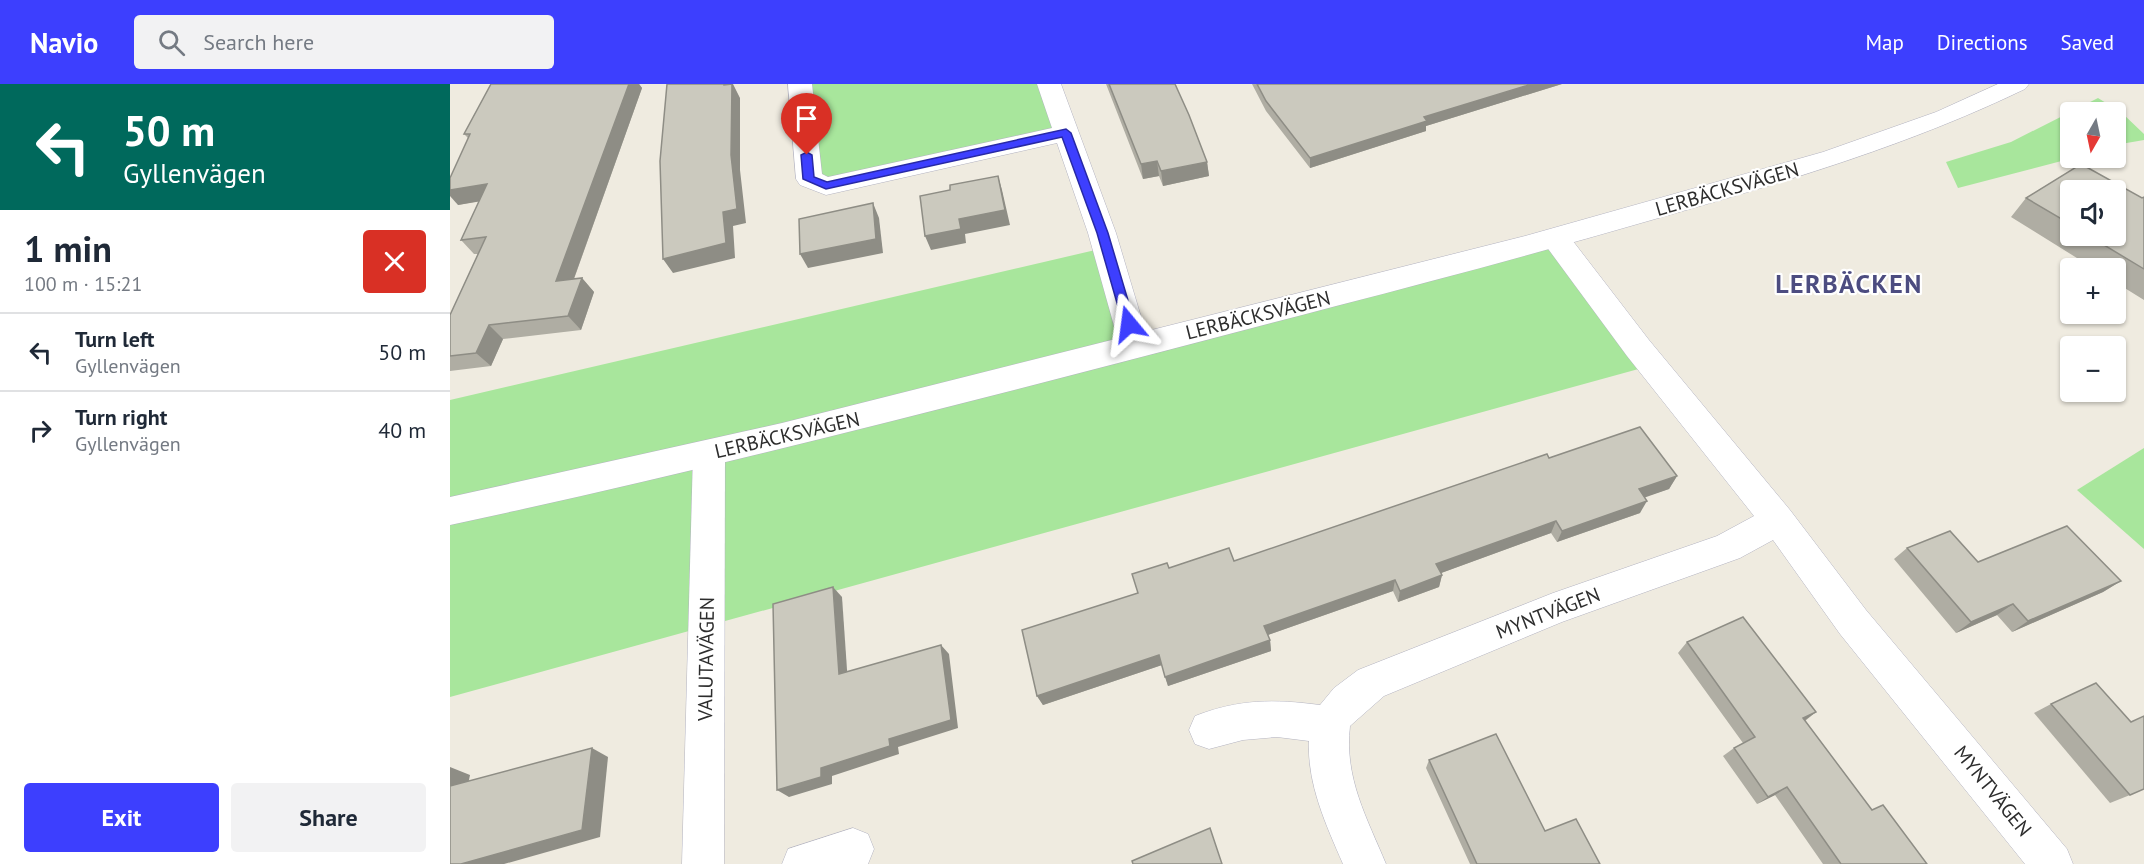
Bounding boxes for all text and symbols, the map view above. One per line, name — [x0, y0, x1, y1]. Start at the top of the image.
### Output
search box — [134, 15, 554, 69]
text: Navio — [30, 24, 98, 61]
icon: search — [155, 26, 188, 59]
text: Search here — [203, 28, 314, 56]
text: Map — [1865, 29, 1904, 56]
text: Directions — [1937, 29, 2028, 56]
text: Saved — [2061, 29, 2114, 56]
pin — [781, 93, 832, 155]
icon: arrive — [790, 102, 823, 135]
north arrow — [2060, 102, 2126, 168]
map controls — [2060, 102, 2126, 402]
text: 50 m — [123, 103, 215, 158]
icon: left — [24, 108, 102, 186]
text: Gyllenvägen — [123, 156, 266, 190]
street label: LERBÄCKSVÄGEN — [1652, 156, 1802, 222]
button: sound — [2060, 180, 2126, 246]
text: 1 min — [24, 225, 112, 272]
button: close — [363, 230, 426, 293]
button: + — [2060, 258, 2126, 324]
district label: LERBÄCKEN — [1775, 267, 1923, 300]
text: 100 m · 15:21 — [24, 271, 142, 297]
street label: LERBÄCKSVÄGEN — [1183, 284, 1333, 346]
position arrow — [1097, 292, 1161, 356]
text: Turn left — [75, 325, 155, 353]
icon: left — [24, 336, 57, 369]
button: − — [2060, 336, 2126, 402]
text: 50 m — [378, 338, 426, 366]
text: Gyllenvägen — [75, 353, 181, 379]
text: Turn right — [75, 403, 167, 431]
street label: LERBÄCKSVÄGEN — [712, 406, 862, 464]
icon: right — [24, 414, 57, 447]
text: 40 m — [378, 416, 426, 444]
text: Gyllenvägen — [75, 431, 181, 457]
street label: MYNTVÄGEN — [1492, 581, 1604, 645]
street label: VALUTAVÄGEN — [692, 597, 720, 722]
street label: MYNTVÄGEN — [1948, 740, 2038, 842]
button: Exit — [24, 783, 219, 852]
button: Share — [231, 783, 426, 852]

